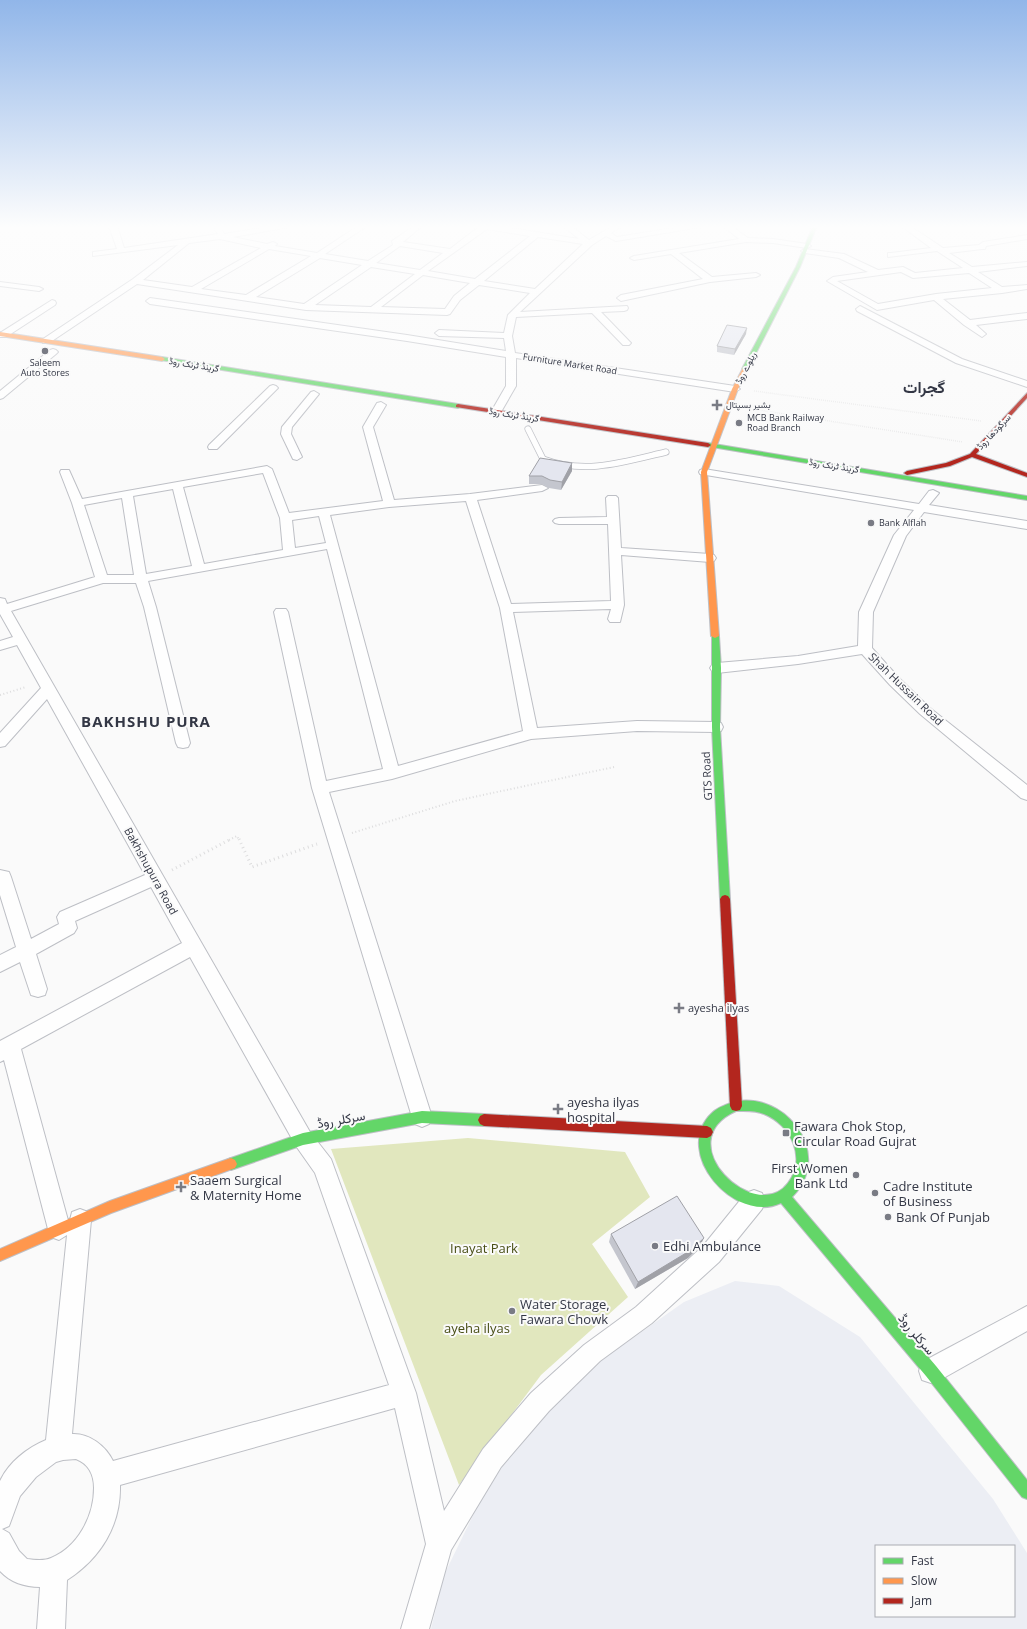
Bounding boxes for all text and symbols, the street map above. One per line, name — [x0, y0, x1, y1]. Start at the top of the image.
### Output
marker: Saleem Auto Stores — [40, 346, 50, 356]
street label: Furniture Market Road — [522, 350, 618, 377]
street label: ریلوے روڈ — [732, 350, 759, 386]
street label: گرینڈ ٹرنک روڈ — [168, 354, 220, 375]
place label: Saleem Auto Stores — [21, 356, 69, 379]
district label: گجرات — [903, 376, 945, 398]
place label: بشیر ہسپتال — [726, 398, 771, 411]
marker: بشیر ہسپتال — [711, 399, 723, 411]
street label: گرینڈ ٹرنک روڈ — [488, 404, 540, 425]
place label: MCB Bank Railway Road Branch — [747, 411, 824, 434]
street label: سرگودھا روڈ — [974, 411, 1013, 452]
marker: MCB Bank Railway Road Branch — [734, 418, 744, 428]
street label: گرینڈ ٹرنک روڈ — [808, 455, 860, 476]
place label: Bank Alflah — [879, 516, 926, 529]
marker: Bank Alflah — [866, 518, 876, 528]
street label: Shah Hussain Road — [866, 649, 947, 728]
district label: BAKHSHU PURA — [81, 711, 211, 731]
street label: GTS Road — [698, 751, 715, 801]
street label: Bakhshupura Road — [121, 824, 182, 917]
place label: ayesha ilyas — [688, 1000, 749, 1015]
marker: ayesha ilyas — [673, 1002, 685, 1014]
place label: ayesha ilyas hospital — [567, 1093, 639, 1126]
marker: ayesha ilyas hospital — [552, 1103, 564, 1115]
street label: سرکلر روڈ — [315, 1106, 367, 1132]
place label: Fawara Chok Stop, Circular Road Gujrat — [794, 1117, 917, 1150]
marker: Fawara Chok Stop, Circular Road Gujrat — [781, 1128, 791, 1138]
place label: First Women Bank Ltd — [771, 1159, 848, 1192]
marker: First Women Bank Ltd — [851, 1170, 861, 1180]
place label: Saaem Surgical & Maternity Home — [190, 1171, 302, 1204]
place label: Cadre Institute of Business — [883, 1177, 973, 1210]
marker: Saaem Surgical & Maternity Home — [175, 1181, 187, 1193]
marker: Cadre Institute of Business — [870, 1188, 880, 1198]
place label: Bank Of Punjab — [896, 1208, 990, 1226]
marker: Bank Of Punjab — [883, 1212, 893, 1222]
place label: Edhi Ambulance — [663, 1237, 761, 1255]
park label: Inayat Park — [450, 1239, 518, 1257]
marker: Edhi Ambulance — [650, 1241, 660, 1251]
place label: Water Storage, Fawara Chowk — [520, 1295, 610, 1328]
marker: Water Storage, Fawara Chowk — [507, 1306, 517, 1316]
street label: سرکلر روڈ — [894, 1310, 940, 1358]
park label: ayeha ilyas — [444, 1319, 510, 1337]
legend — [875, 1545, 1015, 1617]
text: Fast — [911, 1552, 934, 1569]
text: Slow — [911, 1572, 938, 1589]
text: Jam — [910, 1592, 932, 1609]

